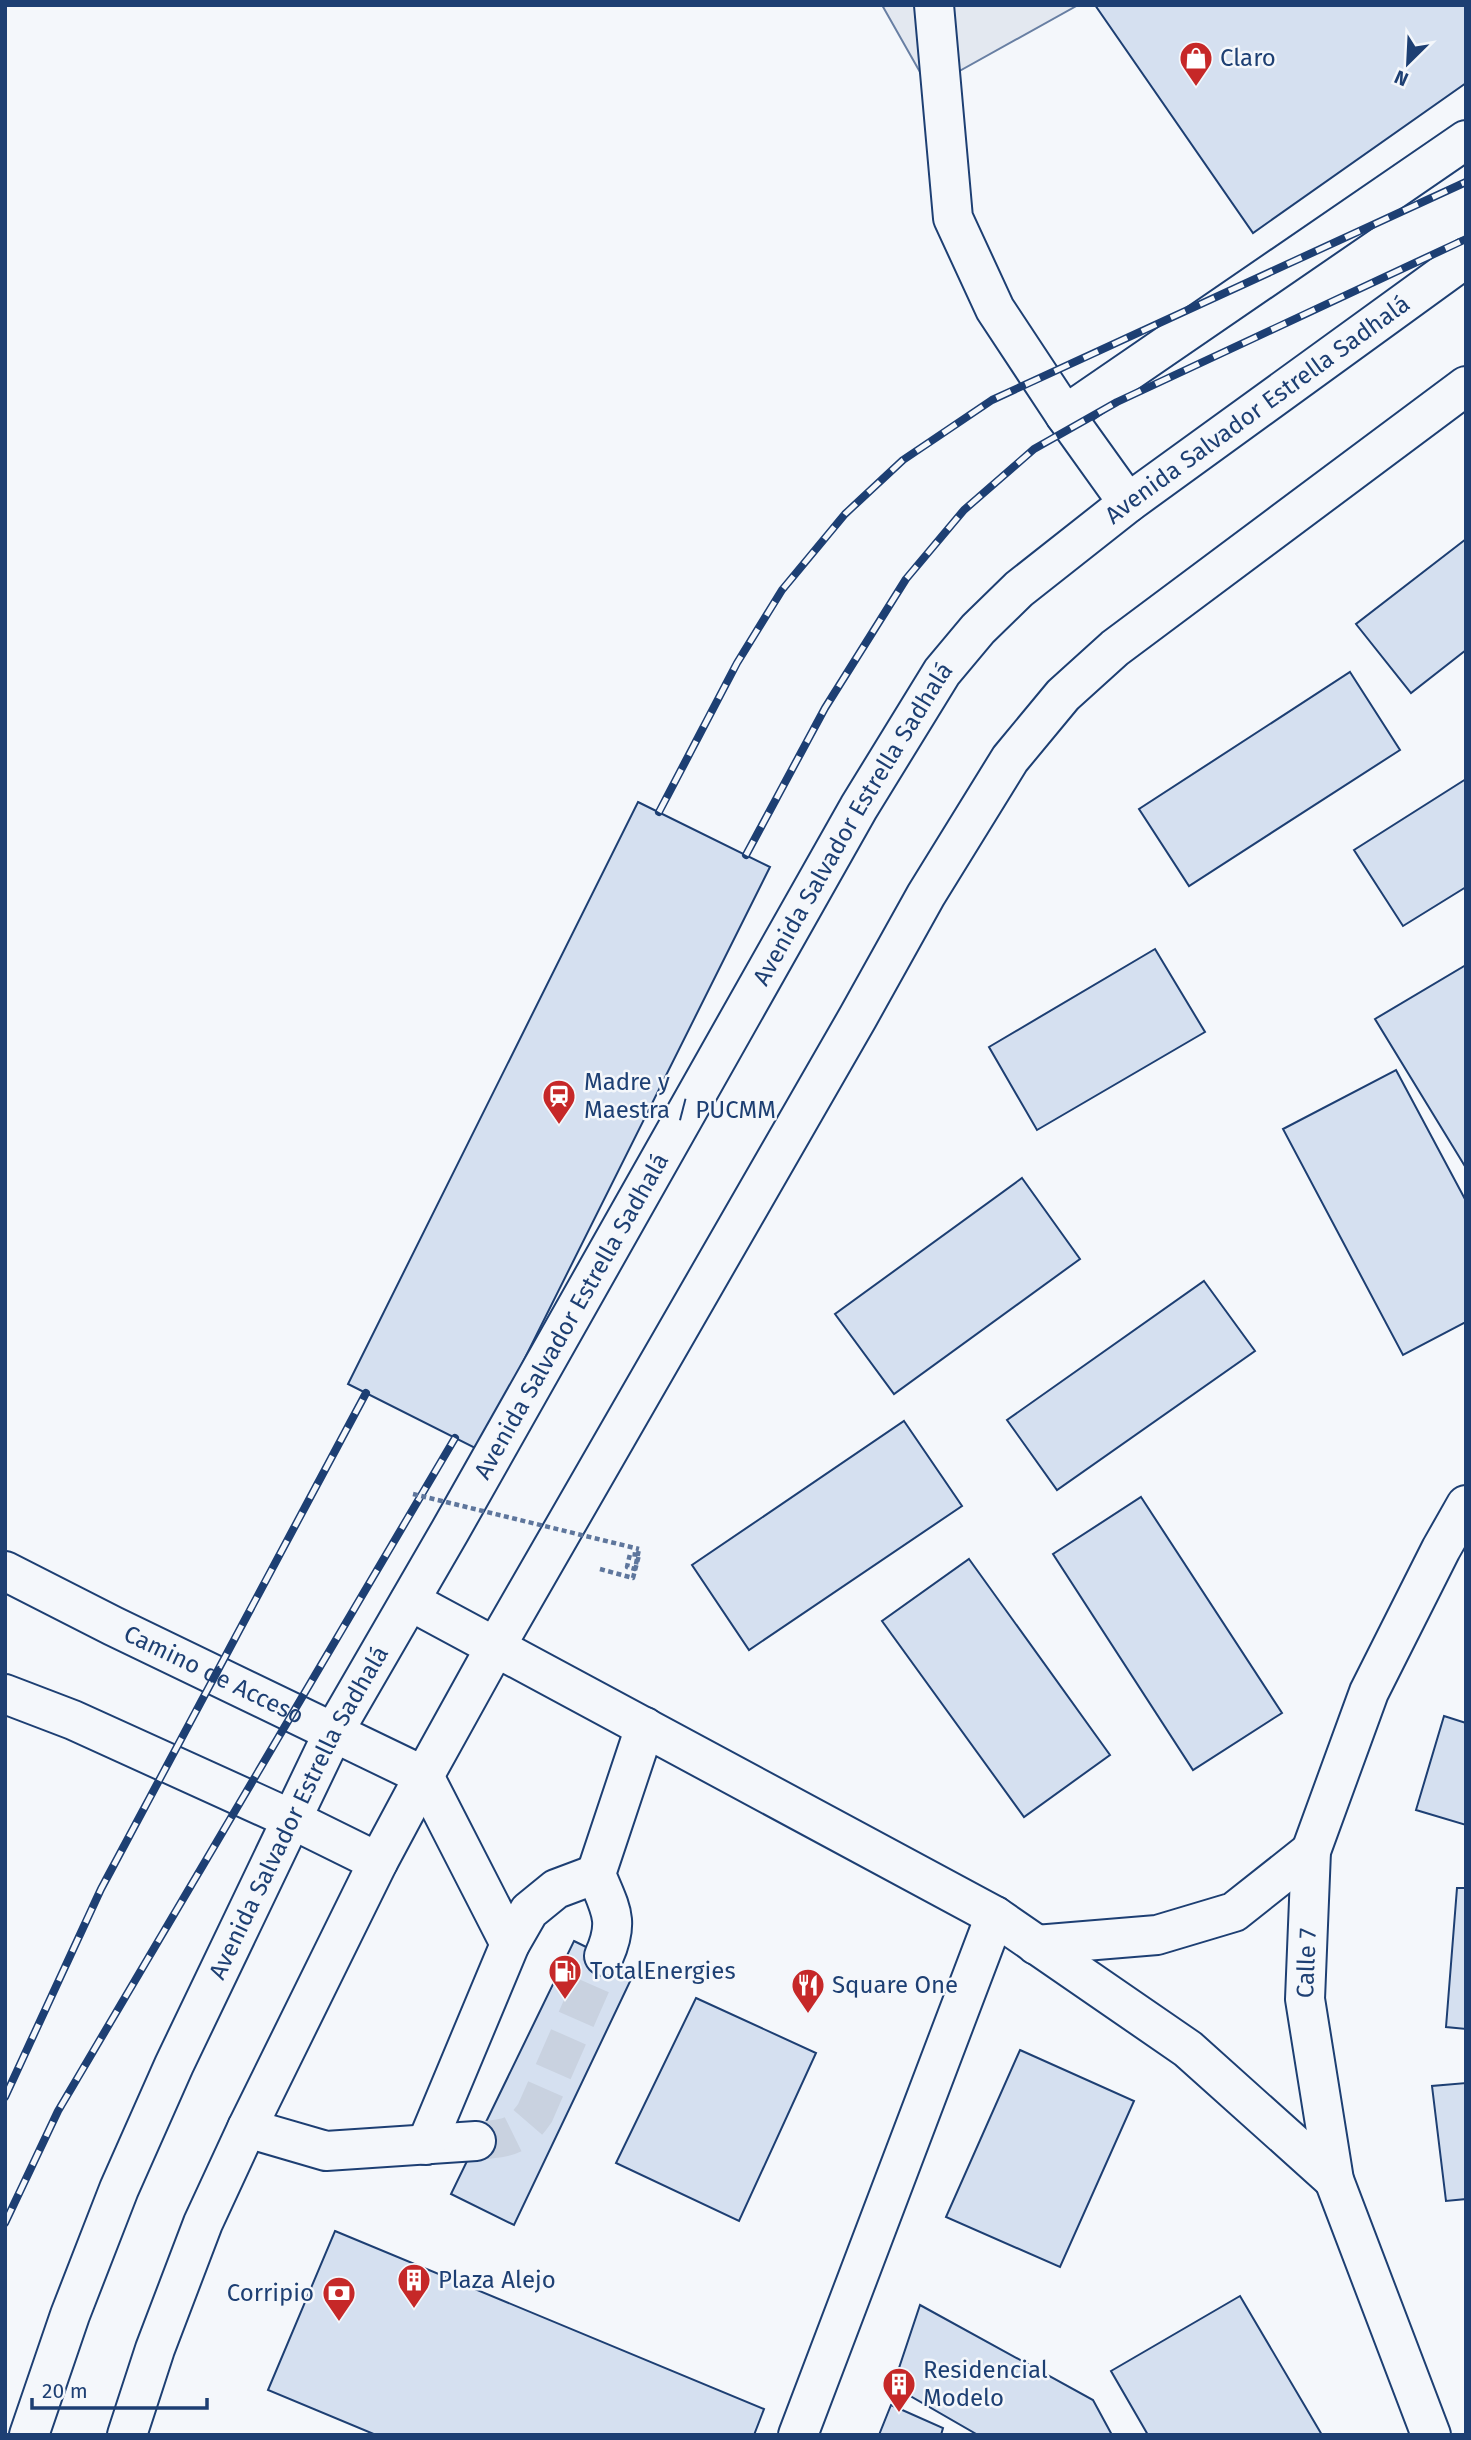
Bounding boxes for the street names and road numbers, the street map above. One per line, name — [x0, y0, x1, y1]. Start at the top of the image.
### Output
street label: Avenida Salvador Estrella Sadhalá — [1100, 290, 1415, 530]
street label: Avenida Salvador Estrella Sadhalá — [747, 656, 958, 990]
street label: Avenida Salvador Estrella Sadhalá — [468, 1148, 674, 1484]
street label: Camino de Acceso — [119, 1619, 308, 1730]
street label: Avenida Salvador Estrella Sadhalá — [203, 1641, 394, 1984]
street label: Calle 7 — [1291, 1928, 1322, 1999]

